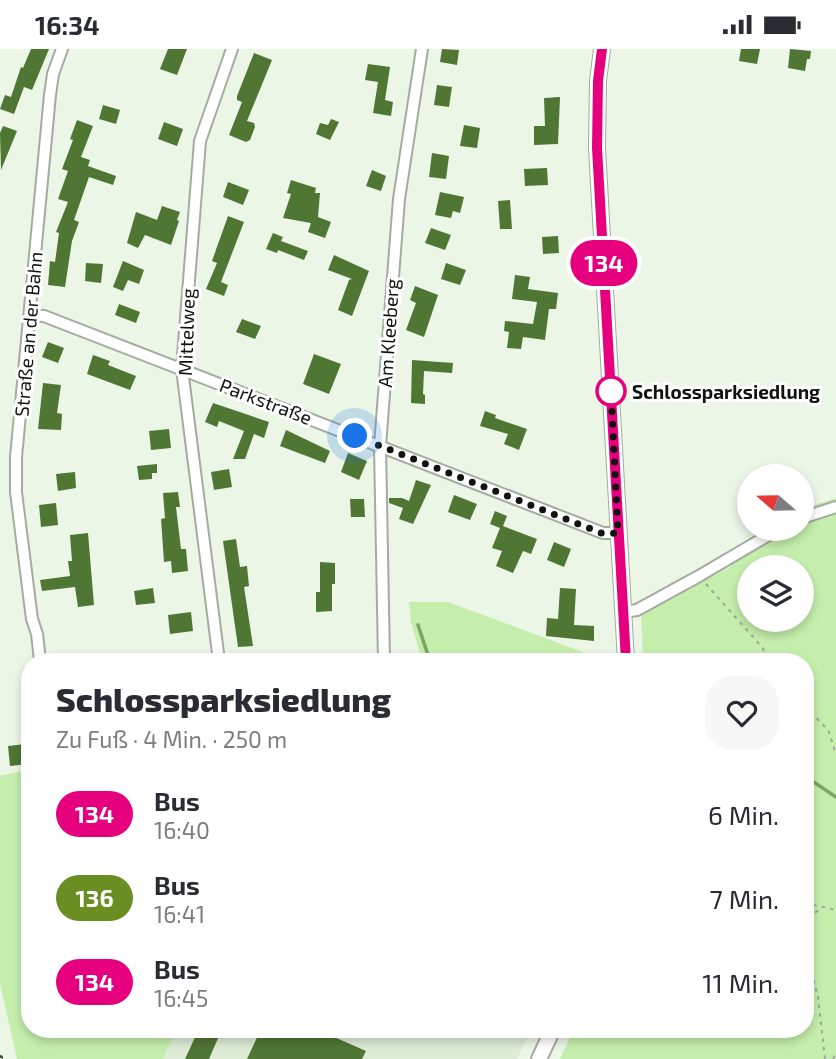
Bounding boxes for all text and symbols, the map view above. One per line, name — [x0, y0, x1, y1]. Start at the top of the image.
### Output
text: 16:34 — [35, 9, 100, 40]
line badge: 134 — [564, 240, 644, 286]
text: 134 — [584, 248, 624, 277]
street label: Straße an der Bahn — [9, 250, 47, 418]
street label: Am Kleeberg — [373, 277, 403, 388]
street label: Mittelweg — [173, 287, 199, 376]
street label: Parkstraße — [217, 373, 315, 429]
marker: Schlossparksiedlung — [596, 376, 626, 406]
place label: Schlossparksiedlung — [632, 380, 820, 403]
your location — [337, 418, 372, 453]
north arrow — [737, 464, 814, 541]
map controls — [737, 464, 814, 632]
button: layers — [737, 555, 814, 632]
button: heart — [705, 676, 779, 750]
text: Schlossparksiedlung — [56, 679, 391, 719]
text: Zu Fuß · 4 Min. · 250 m — [56, 725, 287, 753]
text: Bus — [154, 785, 200, 816]
text: 134 — [75, 799, 114, 828]
text: 6 Min. — [708, 799, 779, 830]
text: 16:40 — [154, 816, 210, 844]
text: Bus — [154, 869, 200, 900]
text: 136 — [75, 883, 114, 912]
text: 7 Min. — [710, 883, 779, 914]
text: 16:41 — [154, 900, 205, 928]
text: Bus — [154, 953, 200, 984]
text: 134 — [75, 967, 114, 996]
text: 11 Min. — [702, 967, 779, 998]
text: 16:45 — [154, 984, 208, 1012]

